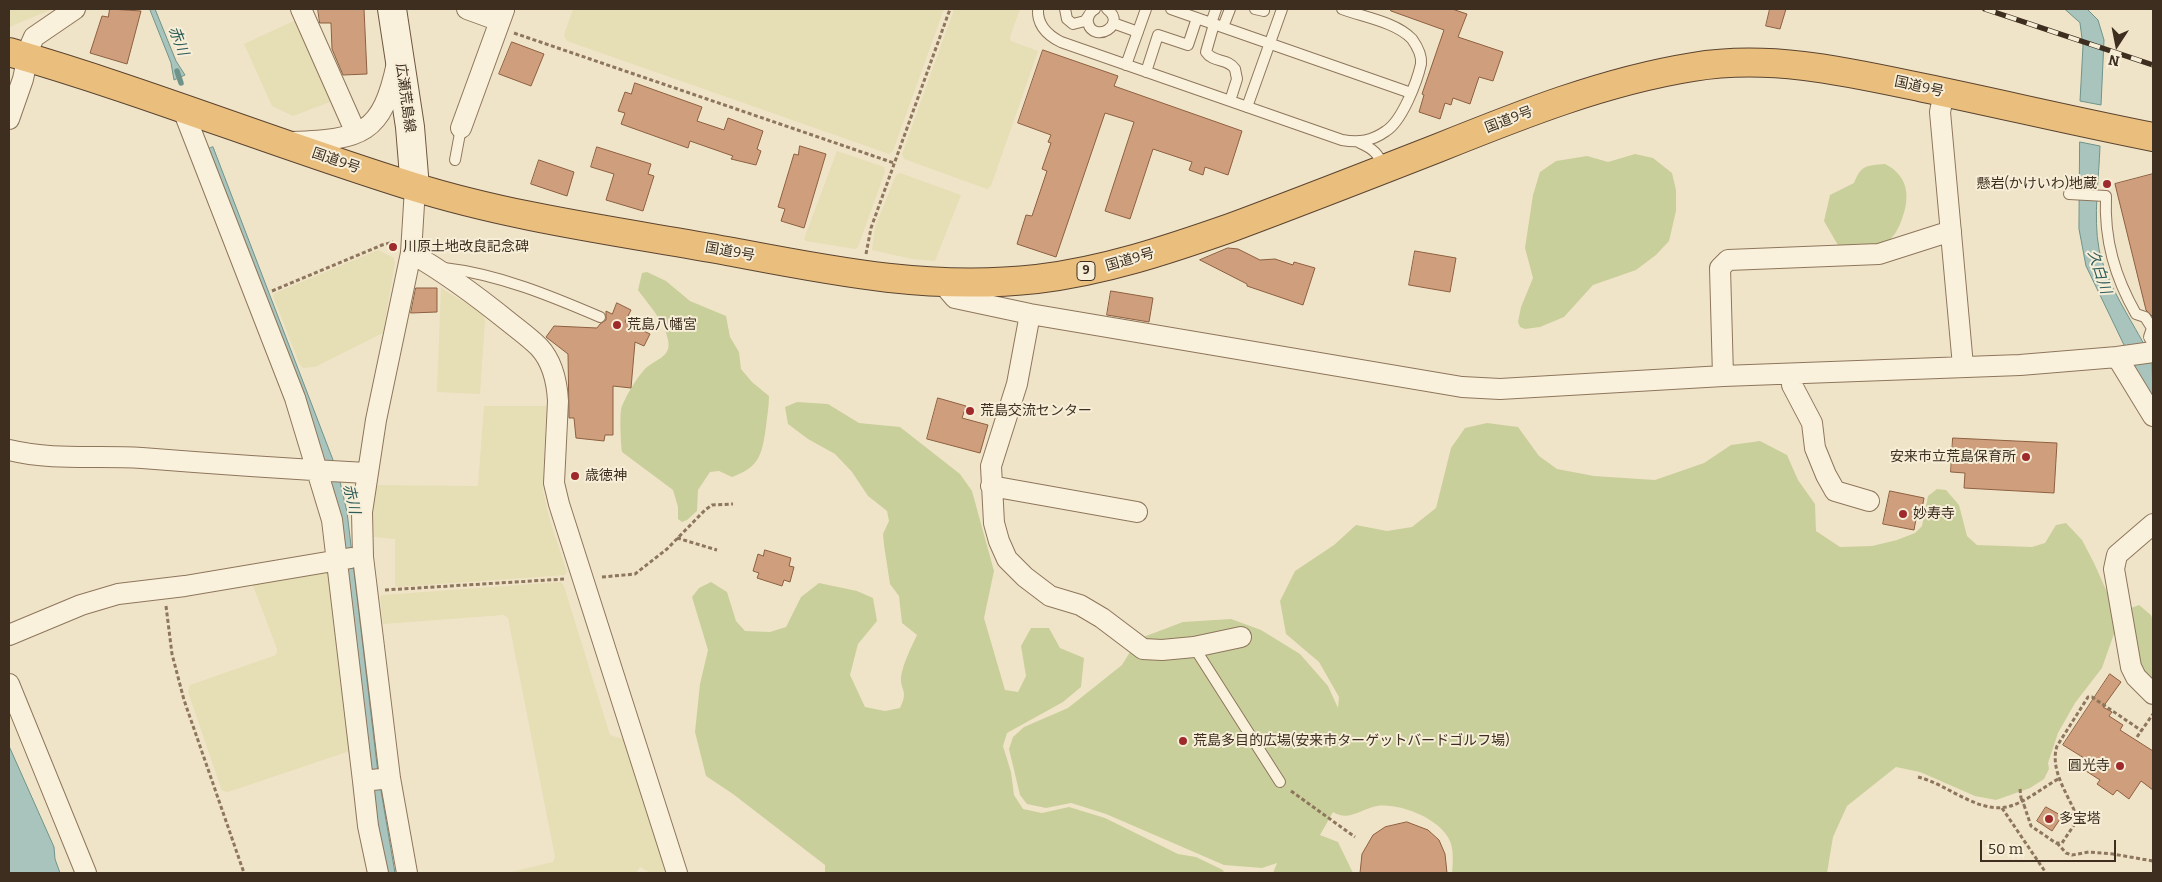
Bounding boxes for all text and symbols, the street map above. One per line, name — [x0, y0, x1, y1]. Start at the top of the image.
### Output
north arrow — [2092, 20, 2142, 70]
water label: 赤川 — [164, 24, 192, 58]
text: N — [2107, 51, 2121, 70]
street label: 広瀬荒島線 — [392, 62, 418, 134]
street label: 国道9号 — [1893, 74, 1945, 100]
street label: 国道9号 — [1483, 103, 1535, 137]
street label: 国道9号 — [310, 145, 362, 177]
place label: 懸岩(かけいわ)地蔵 — [1976, 176, 2097, 192]
marker: 懸岩(かけいわ)地蔵 — [2101, 178, 2113, 190]
place label: 川原土地改良記念碑 — [403, 239, 529, 255]
street label: 国道9号 — [704, 239, 756, 265]
marker: 川原土地改良記念碑 — [387, 241, 399, 253]
street label: 国道9号 — [1104, 245, 1156, 275]
water label: 久白川 — [2083, 248, 2115, 296]
road number: 9 — [1077, 262, 1095, 280]
place label: 荒島八幡宮 — [627, 317, 697, 333]
marker: 荒島八幡宮 — [611, 319, 623, 331]
place label: 荒島交流センター — [980, 403, 1092, 419]
marker: 荒島交流センター — [964, 405, 976, 417]
place label: 安来市立荒島保育所 — [1890, 449, 2016, 465]
marker: 安来市立荒島保育所 — [2020, 451, 2032, 463]
place label: 歳徳神 — [585, 468, 627, 484]
marker: 歳徳神 — [569, 470, 581, 482]
water label: 赤川 — [339, 482, 363, 516]
place label: 妙寿寺 — [1913, 506, 1955, 522]
marker: 妙寿寺 — [1897, 508, 1909, 520]
place label: 荒島多目的広場(安来市ターゲットバードゴルフ場) — [1193, 733, 1510, 749]
marker: 荒島多目的広場(安来市ターゲットバードゴルフ場) — [1177, 735, 1189, 747]
place label: 圓光寺 — [2068, 758, 2110, 774]
marker: 圓光寺 — [2114, 760, 2126, 772]
place label: 多宝塔 — [2059, 811, 2101, 827]
marker: 多宝塔 — [2043, 813, 2055, 825]
scale bar — [1982, 830, 2118, 862]
text: 50 m — [1988, 840, 2023, 858]

